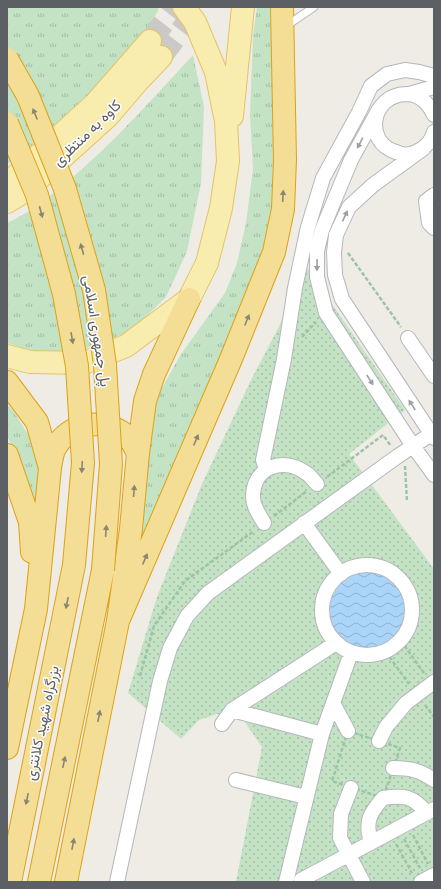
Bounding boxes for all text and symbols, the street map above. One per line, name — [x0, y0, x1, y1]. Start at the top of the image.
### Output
street label: کاوه به منتظری — [48, 95, 126, 171]
one-way arrow — [32, 108, 38, 119]
one-way arrow — [357, 138, 363, 149]
one-way arrow — [280, 190, 287, 202]
one-way arrow — [38, 206, 44, 218]
one-way arrow — [342, 210, 348, 221]
one-way arrow — [79, 243, 85, 255]
one-way arrow — [314, 259, 320, 272]
street label: پل جمهوری اسلامی — [78, 274, 116, 388]
one-way arrow — [244, 314, 250, 326]
one-way arrow — [69, 332, 75, 344]
one-way arrow — [366, 375, 374, 385]
one-way arrow — [408, 400, 416, 411]
one-way arrow — [193, 434, 199, 446]
one-way arrow — [79, 461, 86, 473]
one-way arrow — [131, 485, 138, 497]
one-way arrow — [102, 525, 109, 537]
one-way arrow — [142, 553, 148, 565]
one-way arrow — [63, 597, 69, 609]
street label: بزرگراه شهید کلانتری — [20, 664, 64, 782]
one-way arrow — [97, 710, 103, 722]
one-way arrow — [61, 755, 67, 768]
one-way arrow — [23, 793, 29, 805]
one-way arrow — [71, 838, 77, 850]

